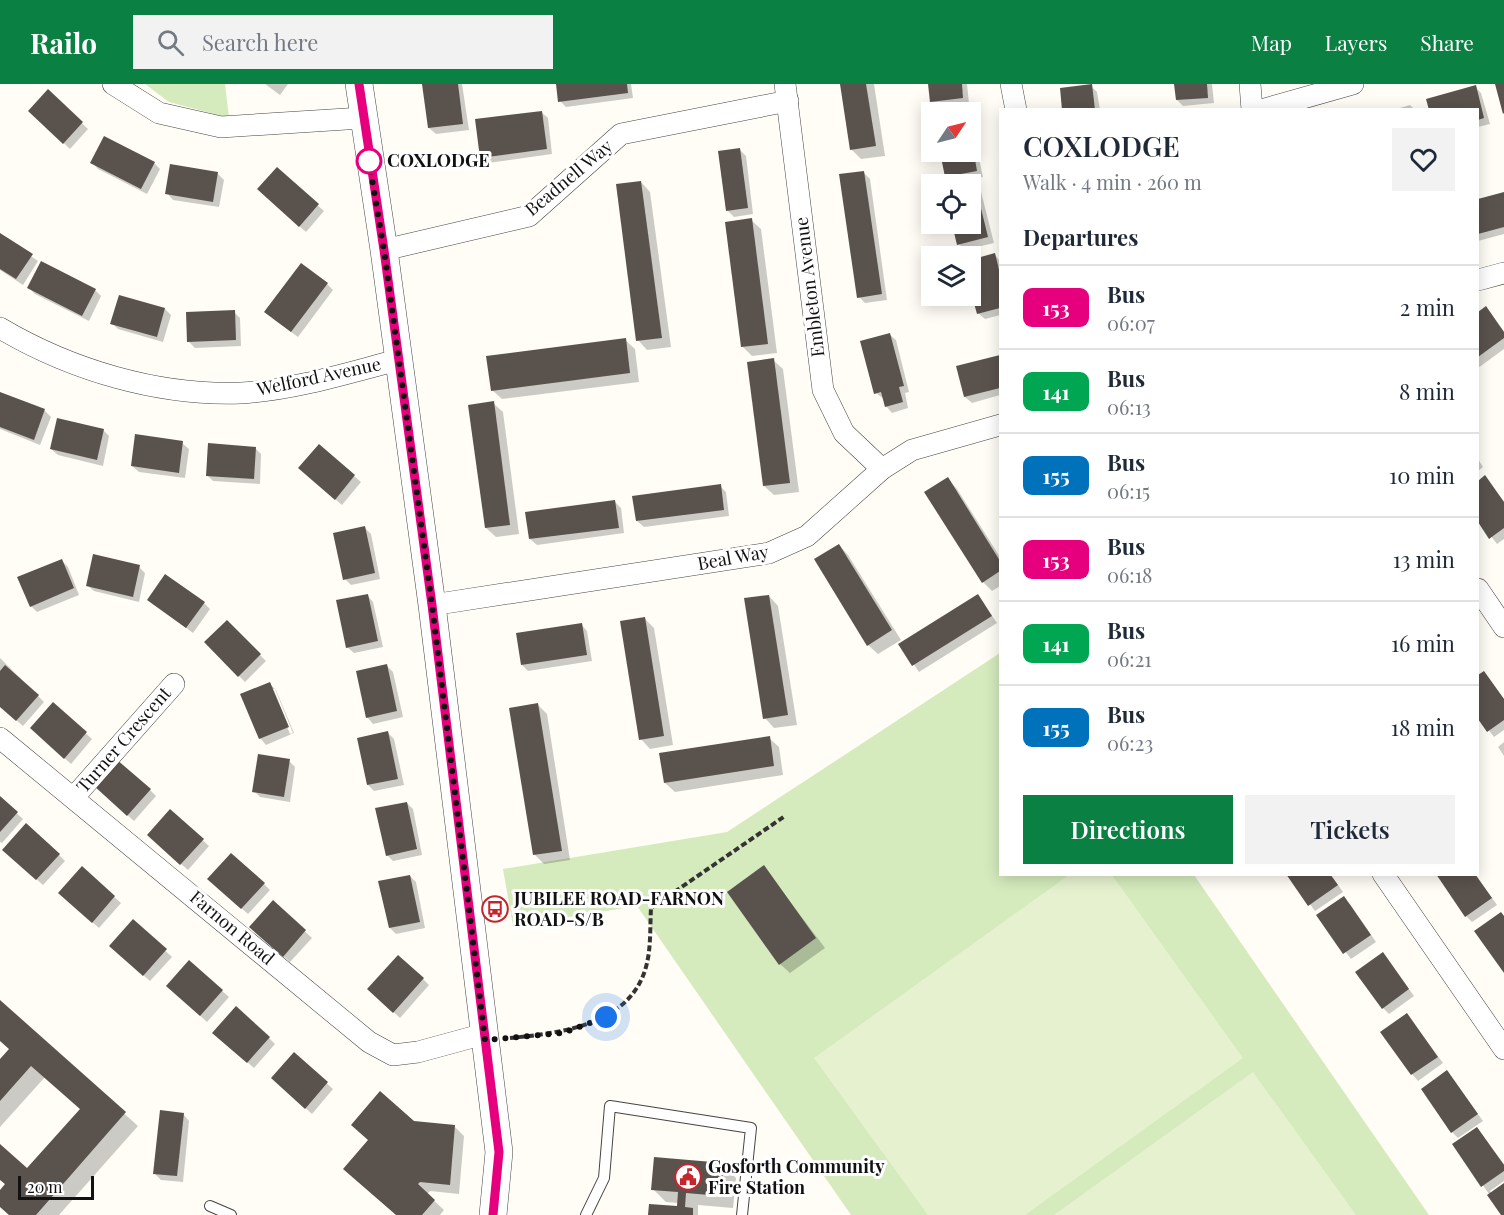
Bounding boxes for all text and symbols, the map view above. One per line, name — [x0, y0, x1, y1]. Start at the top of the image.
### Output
search box — [133, 15, 553, 69]
text: Railo — [30, 24, 97, 61]
icon: search — [154, 26, 187, 59]
text: Search here — [202, 27, 318, 57]
text: Map — [1251, 28, 1292, 56]
text: Layers — [1325, 28, 1387, 56]
text: Share — [1420, 28, 1474, 56]
north arrow — [921, 102, 981, 162]
map controls — [921, 102, 981, 306]
text: COXLODGE — [1023, 127, 1180, 164]
button: heart — [1392, 128, 1455, 191]
street label: Beadnell Way — [520, 134, 617, 221]
marker: COXLODGE — [356, 148, 382, 174]
place label: COXLODGE — [387, 148, 490, 172]
text: Walk · 4 min · 260 m — [1023, 168, 1202, 195]
button: locate — [921, 174, 981, 234]
street label: Embleton Avenue — [788, 216, 830, 359]
text: Departures — [1023, 222, 1138, 252]
button: layers — [921, 246, 981, 306]
text: Bus — [1107, 279, 1145, 309]
text: 2 min — [1400, 292, 1455, 322]
text: 153 — [1042, 293, 1070, 321]
text: 06:07 — [1107, 309, 1155, 336]
street label: Welford Avenue — [254, 351, 383, 401]
text: Bus — [1107, 363, 1145, 393]
text: 8 min — [1399, 376, 1455, 406]
text: 141 — [1042, 377, 1070, 405]
text: 06:13 — [1107, 393, 1151, 420]
text: Bus — [1107, 447, 1145, 477]
text: 10 min — [1389, 460, 1455, 490]
text: 155 — [1042, 461, 1070, 489]
text: 06:15 — [1107, 477, 1150, 504]
text: Bus — [1107, 531, 1145, 561]
street label: Beal Way — [695, 539, 770, 575]
text: 13 min — [1393, 544, 1455, 574]
text: 153 — [1042, 545, 1070, 573]
text: 06:18 — [1107, 561, 1152, 588]
text: Bus — [1107, 615, 1145, 645]
text: 16 min — [1391, 628, 1455, 658]
text: 141 — [1042, 629, 1070, 657]
text: 06:21 — [1107, 645, 1152, 672]
street label: Turner Crescent — [71, 681, 176, 797]
text: Bus — [1107, 699, 1145, 729]
text: 18 min — [1391, 712, 1455, 742]
text: 155 — [1042, 713, 1070, 741]
text: 06:23 — [1107, 729, 1153, 756]
button: Directions — [1023, 795, 1233, 864]
button: Tickets — [1245, 795, 1455, 864]
street label: Farnon Road — [185, 885, 281, 970]
place label: JUBILEE ROAD-FARNON ROAD-S/B — [513, 886, 724, 931]
bus stop icon: JUBILEE ROAD-FARNON ROAD-S/B — [480, 894, 510, 924]
your location — [591, 1002, 621, 1032]
place label: Gosforth Community Fire Station — [708, 1154, 885, 1199]
public building icon: Gosforth Community Fire Station — [673, 1162, 703, 1192]
scale bar — [18, 1173, 94, 1200]
text: 20 m — [27, 1176, 62, 1197]

